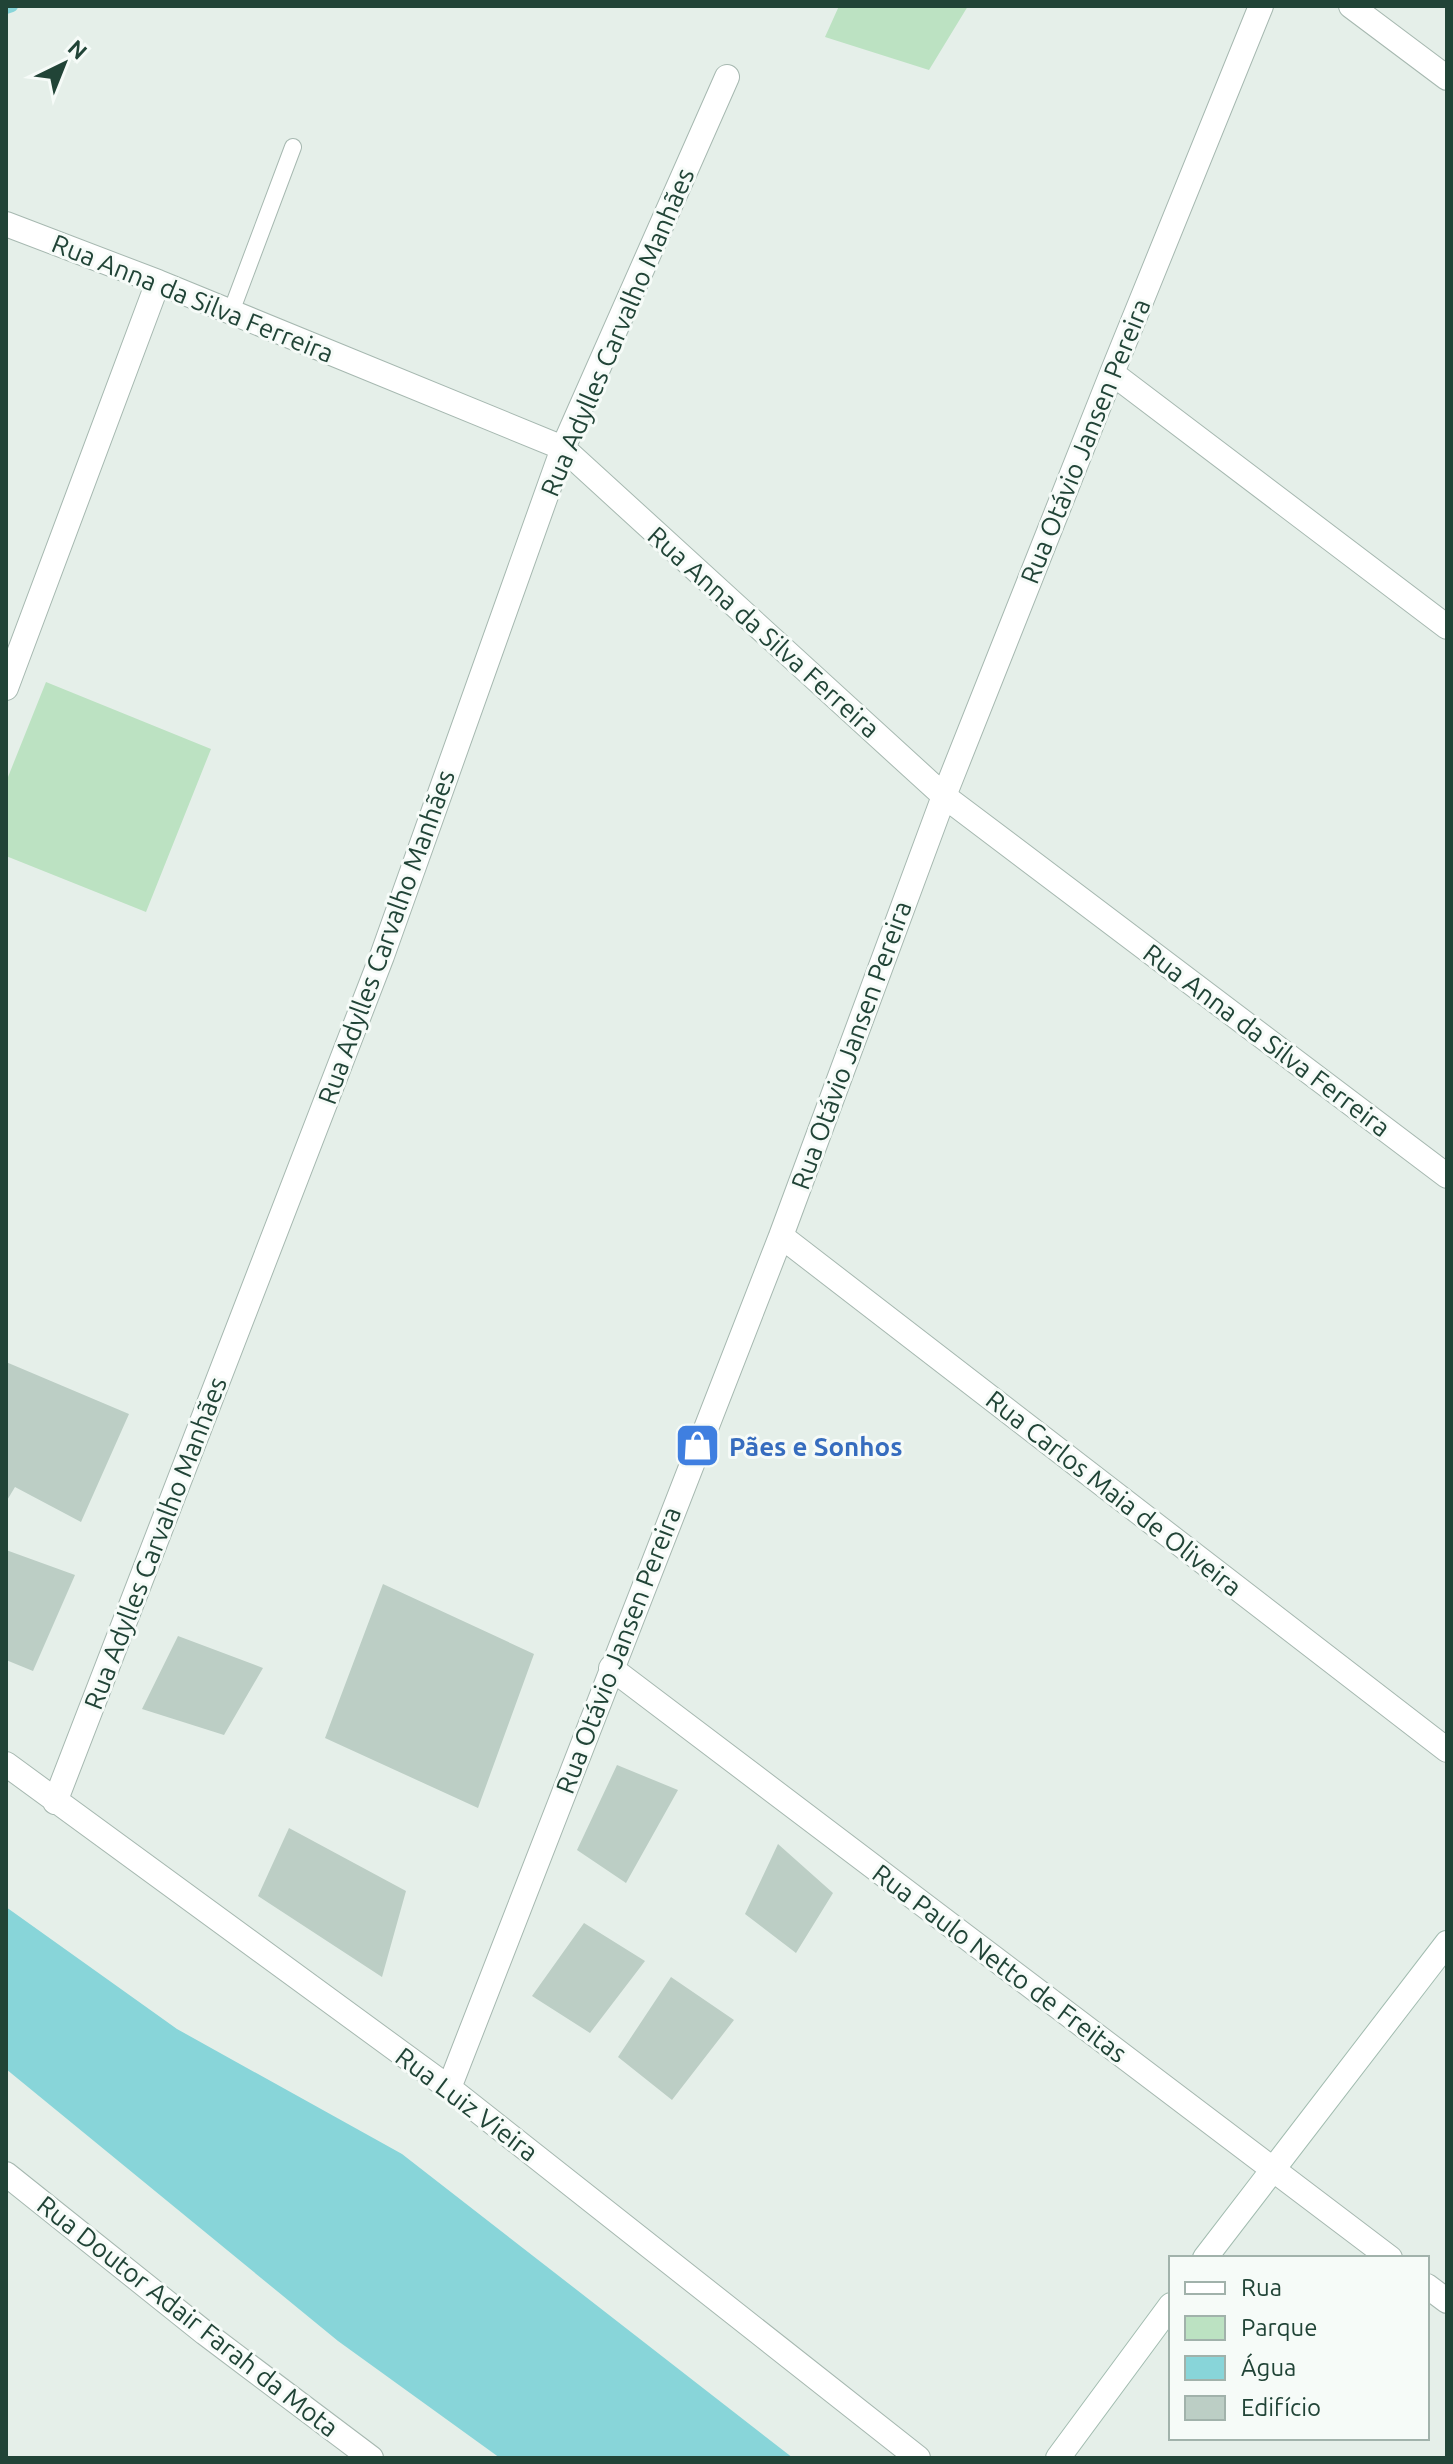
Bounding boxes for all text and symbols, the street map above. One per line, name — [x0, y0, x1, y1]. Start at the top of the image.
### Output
north arrow — [24, 24, 104, 104]
text: N — [63, 34, 93, 64]
street label: Rua Adylles Carvalho Manhães — [535, 164, 699, 500]
street label: Rua Anna da Silva Ferreira — [48, 228, 338, 368]
street label: Rua Otávio Jansen Pereira — [1014, 294, 1156, 588]
street label: Rua Anna da Silva Ferreira — [642, 520, 886, 744]
street label: Rua Adylles Carvalho Manhães — [312, 766, 460, 1108]
street label: Rua Otávio Jansen Pereira — [785, 897, 917, 1193]
street label: Rua Anna da Silva Ferreira — [1138, 938, 1396, 1142]
street label: Rua Adylles Carvalho Manhães — [78, 1373, 232, 1713]
street label: Rua Carlos Maia de Oliveira — [981, 1384, 1247, 1602]
shop icon: Pães e Sonhos — [674, 1422, 722, 1470]
place label: Pães e Sonhos — [729, 1432, 902, 1461]
street label: Rua Otávio Jansen Pereira — [550, 1503, 686, 1797]
street label: Rua Paulo Netto de Freitas — [867, 1858, 1133, 2068]
street label: Rua Luiz Vieira — [390, 2041, 544, 2167]
street label: Rua Doutor Adair Farah da Mota — [32, 2190, 344, 2442]
legend — [1169, 2256, 1429, 2440]
text: Rua — [1241, 2274, 1282, 2301]
text: Parque — [1241, 2314, 1318, 2341]
text: Água — [1241, 2353, 1296, 2381]
text: Edifício — [1241, 2394, 1321, 2421]

